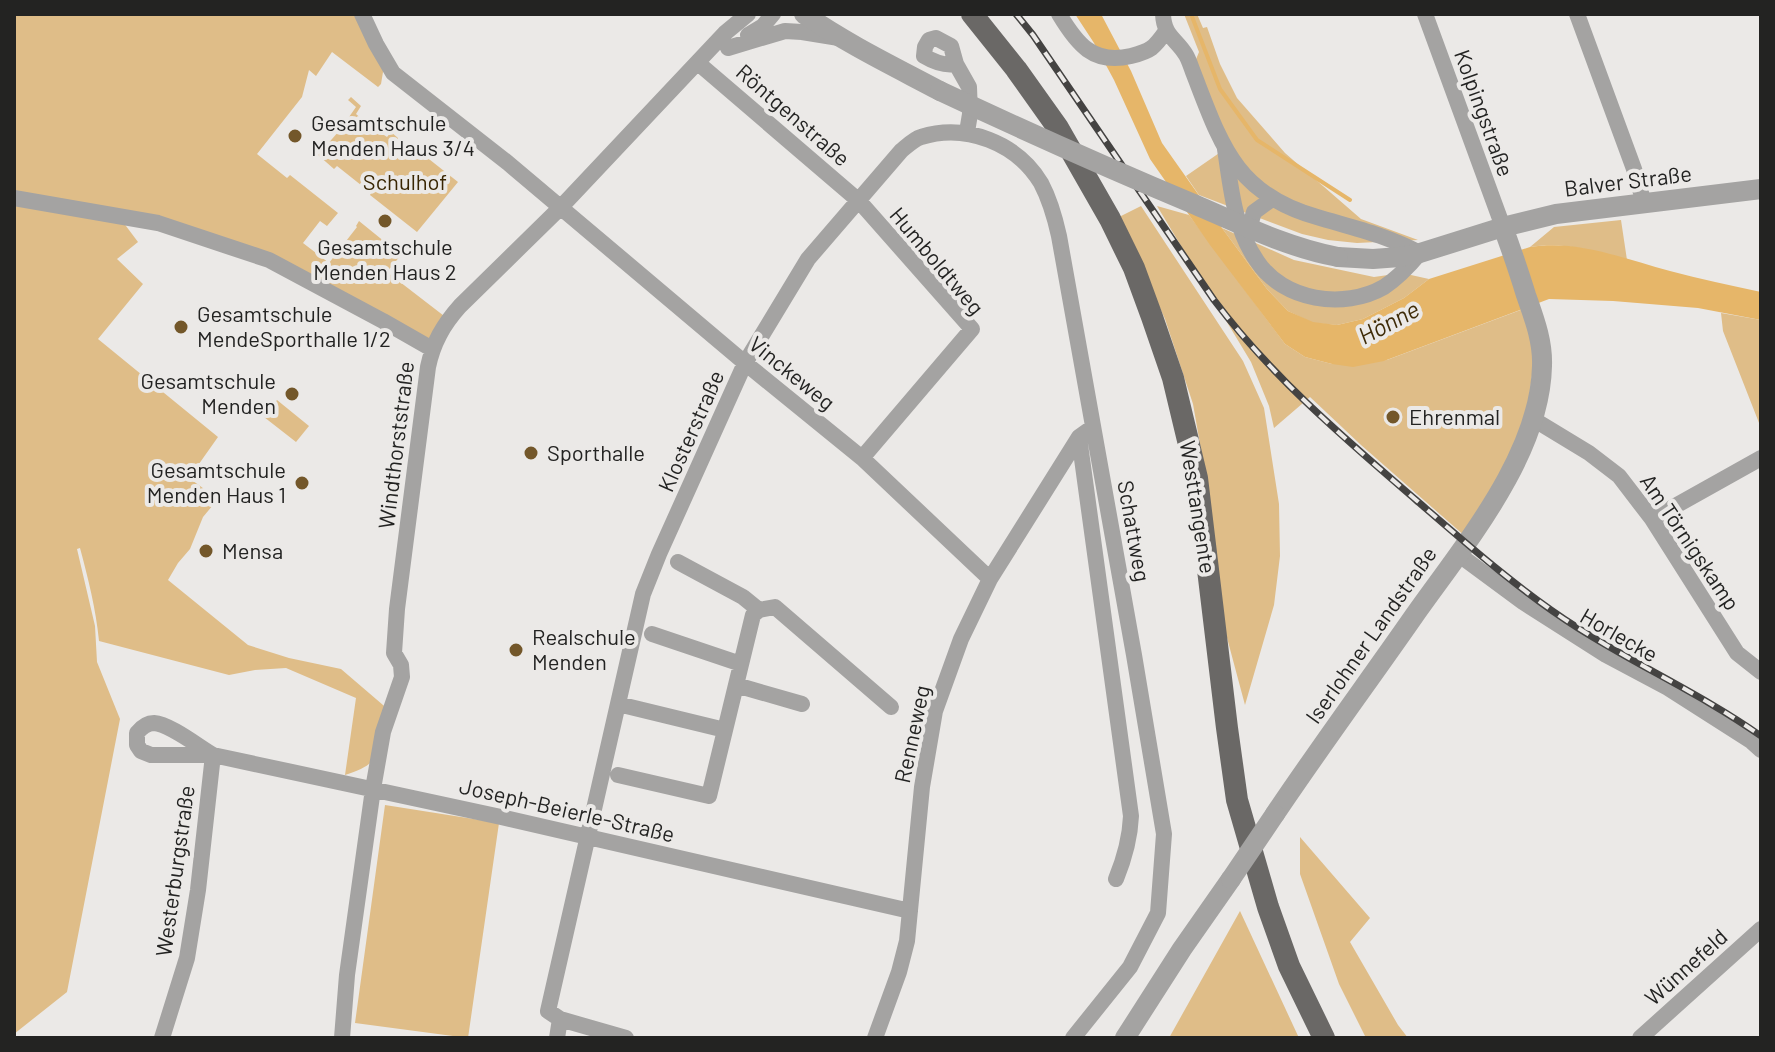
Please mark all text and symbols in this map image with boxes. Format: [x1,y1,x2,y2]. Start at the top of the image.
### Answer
street label: Kolpingstraße [1450,46,1520,180]
street label: Röntgenstraße [732,58,856,171]
place label: Gesamtschule Menden Haus 3/4 [311,109,475,160]
marker: Gesamtschule Menden Haus 3/4 [286,127,304,145]
street label: Balver Straße [1563,159,1693,201]
park label: Schulhof [363,168,447,194]
street label: Humboldtweg [885,201,990,319]
marker: Gesamtschule Menden Haus 2 [376,212,394,230]
place label: Gesamtschule Menden Haus 2 [313,233,457,284]
water label: Hönne [1353,294,1424,350]
place label: Gesamtschule MendeSporthalle 1/2 [197,300,391,351]
marker: Gesamtschule MendeSporthalle 1/2 [172,318,190,336]
street label: Vinckeweg [745,330,841,415]
street label: Windthorststraße [372,360,418,530]
street label: Klosterstraße [652,366,728,495]
place label: Gesamtschule Menden [141,367,276,418]
marker: Gesamtschule Menden [283,385,301,403]
place label: Ehrenmal [1409,403,1500,429]
marker: Ehrenmal [1384,408,1402,426]
place label: Sporthalle [547,439,645,465]
street label: Westtangente [1176,439,1222,575]
marker: Sporthalle [522,444,540,462]
place label: Gesamtschule Menden Haus 1 [147,456,286,507]
street label: Am Törnigskamp [1636,468,1746,615]
marker: Gesamtschule Menden Haus 1 [293,474,311,492]
street label: Schattweg [1113,478,1157,583]
place label: Mensa [222,537,283,563]
street label: Iserlohner Landstraße [1299,541,1441,728]
marker: Mensa [197,542,215,560]
street label: Horlecke [1576,602,1663,667]
place label: Realschule Menden [532,623,636,674]
marker: Realschule Menden [507,641,525,659]
street label: Renneweg [888,683,934,785]
street label: Joseph-Beierle-Straße [457,772,677,846]
street label: Westerburgstraße [149,784,199,958]
street label: Wünnefeld [1639,923,1732,1010]

